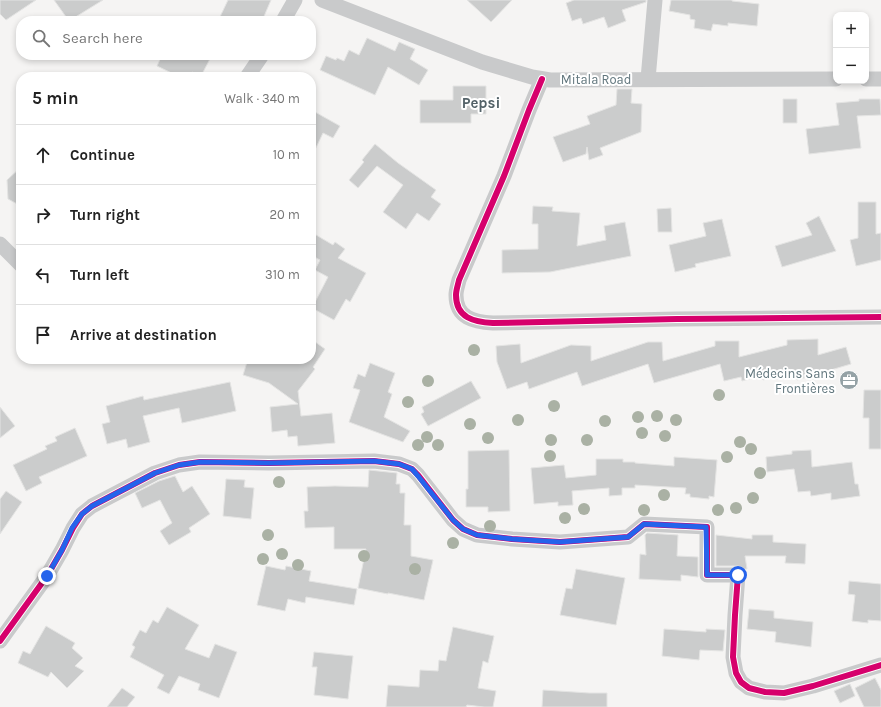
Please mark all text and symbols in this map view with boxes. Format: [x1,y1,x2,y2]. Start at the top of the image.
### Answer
map controls [833,12,869,84]
button: + [833,12,869,48]
search box [16,16,316,60]
icon: search [30,27,52,49]
text: Search here [62,29,143,47]
button: − [833,48,869,84]
street label: Mitala Road [561,72,631,87]
text: 5 min [32,88,79,108]
text: Walk · 340 m [224,91,300,106]
district label: Pepsi [462,94,500,112]
icon: ahead [32,144,54,166]
text: Continue [70,146,135,164]
text: 10 m [273,147,300,162]
icon: right [32,204,54,226]
text: Turn right [70,206,140,224]
text: 20 m [270,207,300,222]
icon: left [32,264,54,286]
text: Turn left [70,266,129,284]
text: 310 m [265,267,300,282]
icon: arrive [32,324,54,346]
text: Arrive at destination [70,326,217,344]
place label: Médecins Sans Frontières [745,366,835,396]
office icon: Médecins Sans Frontières [838,369,860,391]
route start [729,566,747,584]
route end [38,567,56,585]

